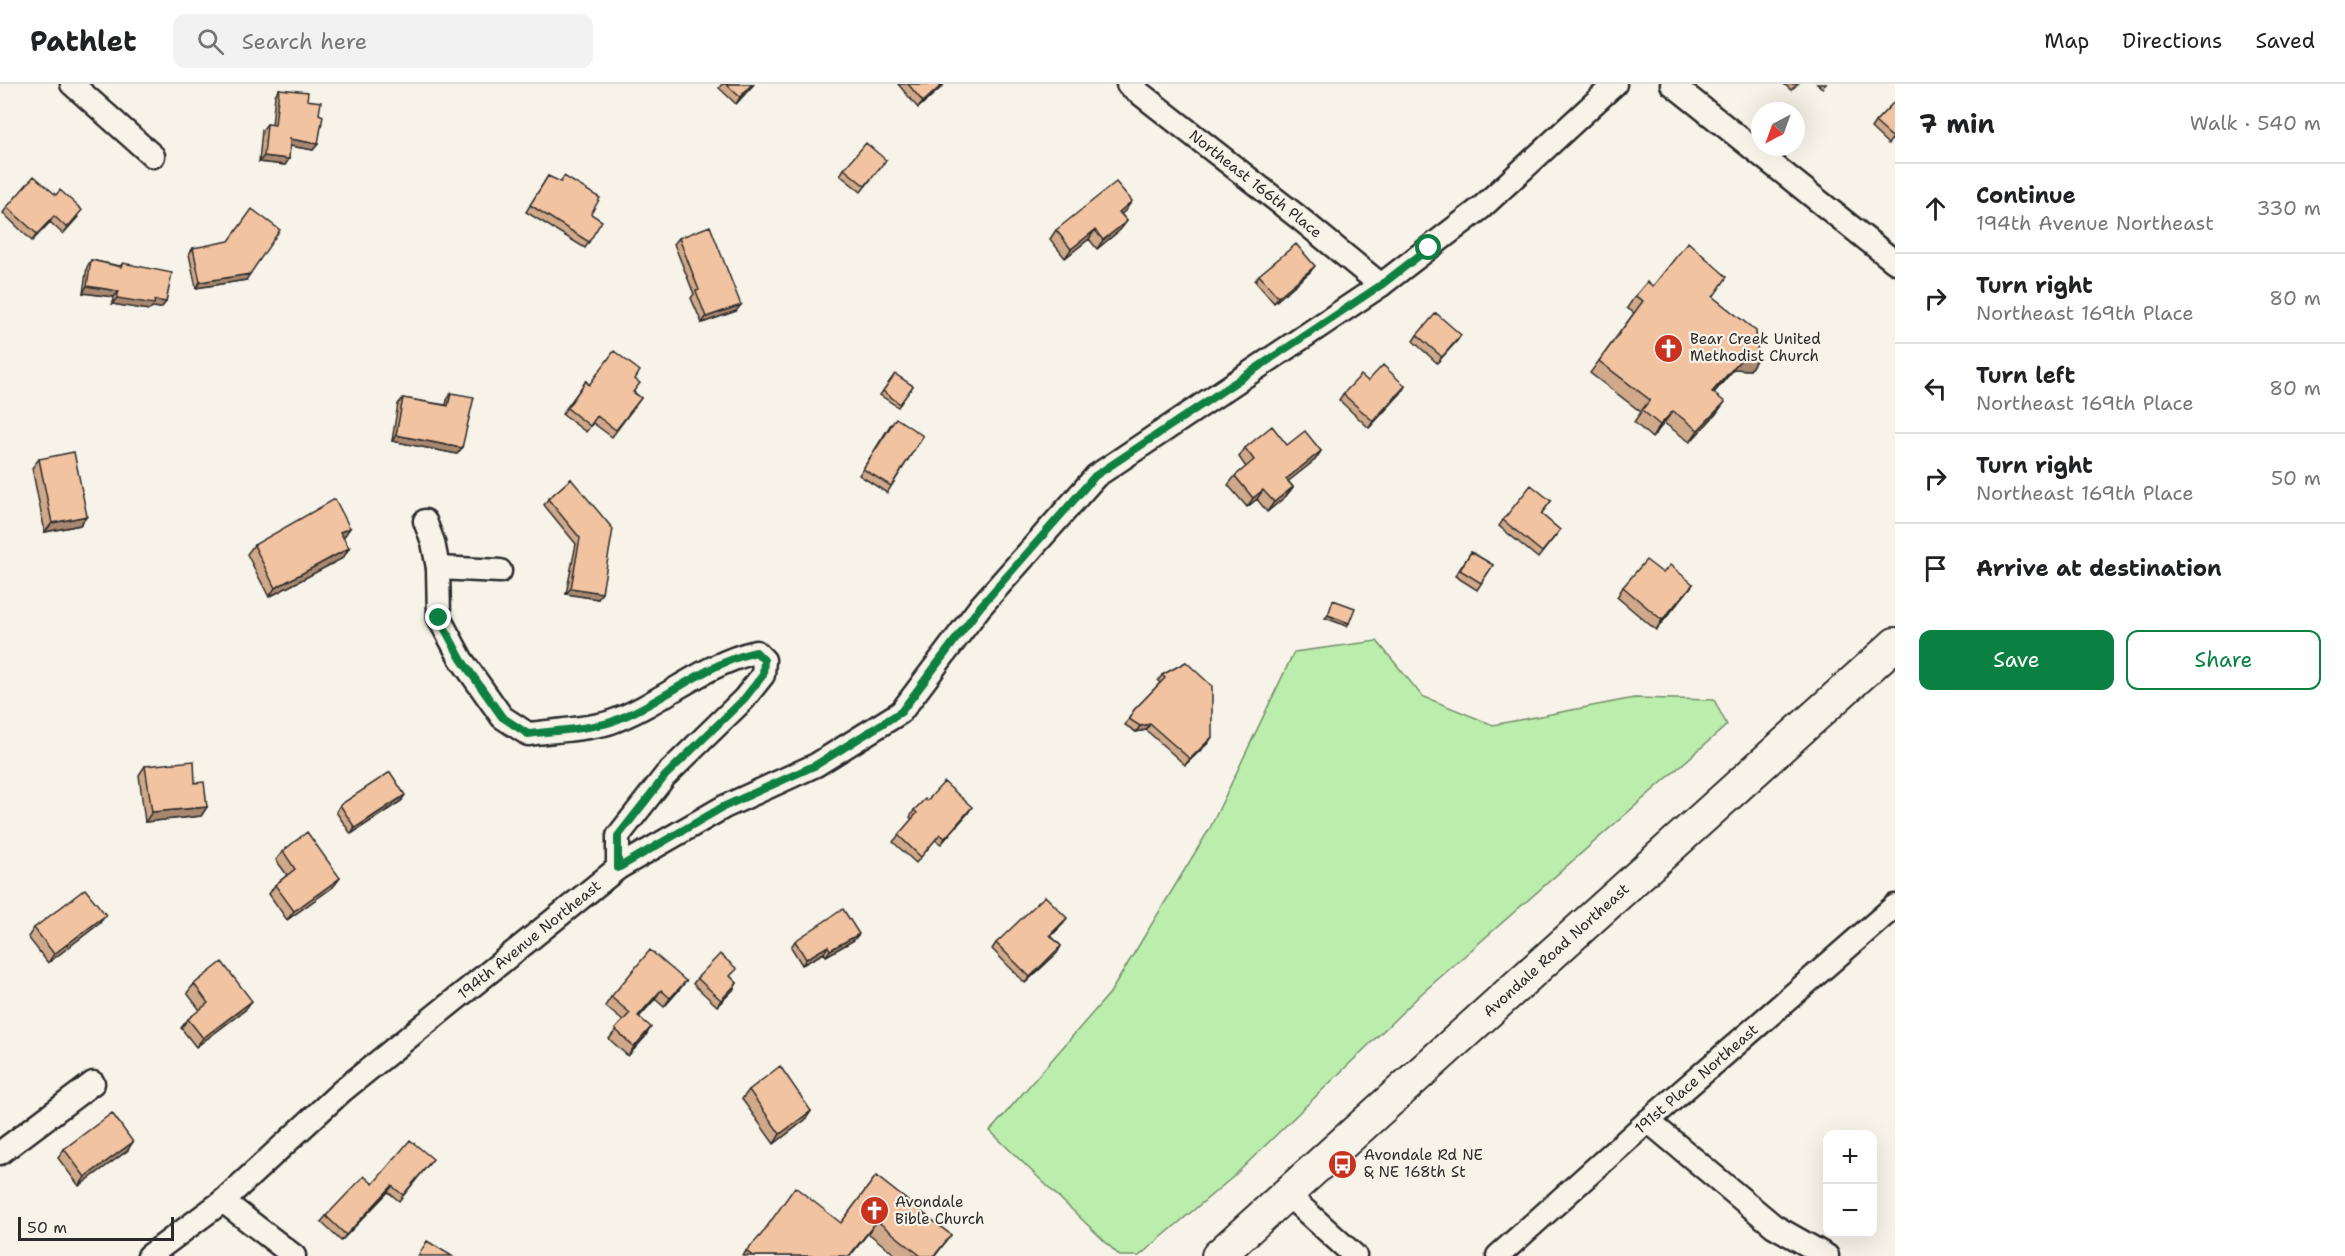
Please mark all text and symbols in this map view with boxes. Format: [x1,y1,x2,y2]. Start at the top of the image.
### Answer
search box [173,14,593,68]
text: Pathlet [30,22,137,60]
icon: search [194,25,227,58]
text: Search here [242,27,367,56]
text: Map [2044,27,2089,55]
text: Directions [2122,27,2222,55]
text: Saved [2255,27,2315,55]
north arrow [1751,102,1805,156]
text: 7 min [1919,106,1995,141]
text: Walk · 540 m [2190,110,2321,136]
street label: Northeast 166th Place [1185,125,1326,243]
text: Continue [1976,181,2076,210]
icon: ahead [1919,192,1952,225]
text: 330 m [2257,195,2321,221]
text: 194th Avenue Northeast [1976,210,2214,236]
route start [1415,234,1441,260]
text: Turn right [1976,271,2093,300]
icon: right [1919,282,1952,315]
text: 80 m [2269,285,2321,311]
text: Northeast 169th Place [1976,300,2194,326]
place label: Bear Creek United Methodist Church [1690,329,1821,366]
church icon: Bear Creek United Methodist Church [1653,332,1685,364]
text: Turn left [1976,361,2075,390]
icon: left [1919,372,1952,405]
text: 80 m [2269,375,2321,401]
text: Northeast 169th Place [1976,390,2194,416]
text: Turn right [1976,451,2093,480]
icon: right [1919,462,1952,495]
text: 50 m [2271,465,2321,491]
text: Northeast 169th Place [1976,480,2194,506]
icon: arrive [1919,552,1952,585]
text: Arrive at destination [1976,554,2222,583]
route end [425,604,451,630]
button: Save [1919,630,2114,690]
button: Share [2126,630,2321,690]
street label: 194th Avenue Northeast [454,876,605,1004]
street label: Avondale Road Northeast [1479,879,1634,1021]
street label: 191st Place Northeast [1631,1020,1762,1138]
map controls [1823,1130,1877,1238]
button: + [1823,1130,1877,1184]
place label: Avondale Rd NE & NE 168th St [1364,1145,1483,1182]
bus stop icon: Avondale Rd NE & NE 168th St [1327,1148,1359,1180]
button: − [1823,1184,1877,1238]
place label: Avondale Bible Church [895,1192,984,1229]
church icon: Avondale Bible Church [858,1195,890,1227]
scale bar [18,1214,174,1242]
text: 50 m [27,1217,67,1238]

